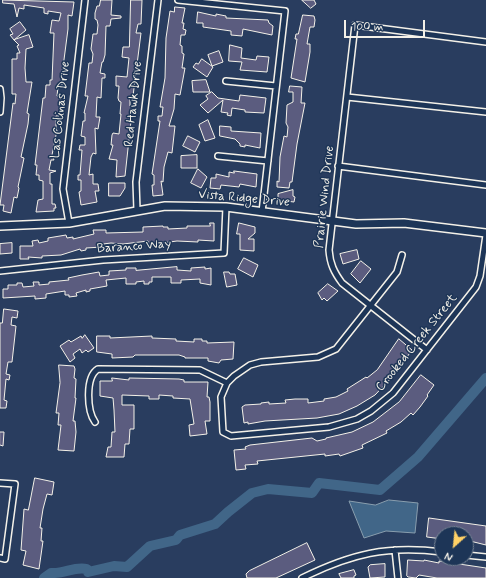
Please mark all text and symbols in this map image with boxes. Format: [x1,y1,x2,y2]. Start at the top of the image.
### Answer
scale bar [346,12,427,38]
text: 100 m [351,19,383,35]
street label: Red Hawk Drive [122,60,146,148]
street label: Las Colinas Drive [48,61,74,159]
street label: Prairie Wind Drive [312,145,338,249]
street label: Vista Ridge Drive [197,187,291,211]
street label: Baranco Way [96,237,172,257]
street label: Crooked Creek Street [373,291,461,395]
north arrow [434,526,474,566]
text: N [443,548,455,564]

